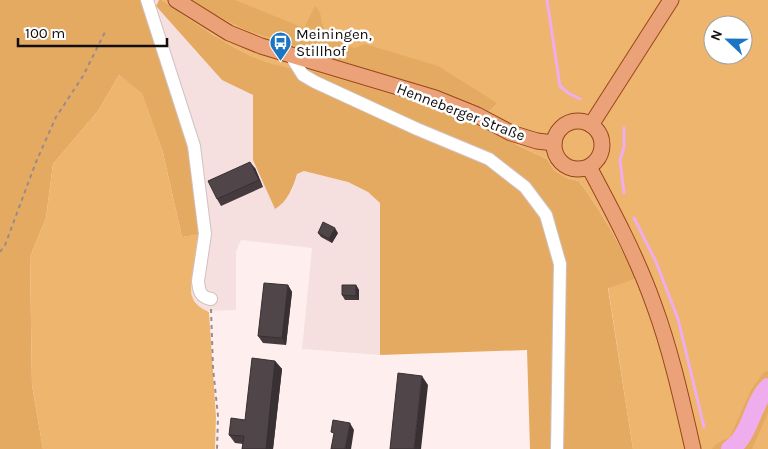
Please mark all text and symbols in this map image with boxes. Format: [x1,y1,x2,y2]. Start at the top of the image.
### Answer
scale bar [18,15,166,47]
north arrow [703,15,753,65]
text: 100 m [25,24,65,42]
place label: Meiningen, Stillhof [296,25,372,60]
text: N [707,27,726,43]
bus stop icon: Meiningen, Stillhof [268,31,292,62]
street label: Henneberger Straße [394,79,528,145]

